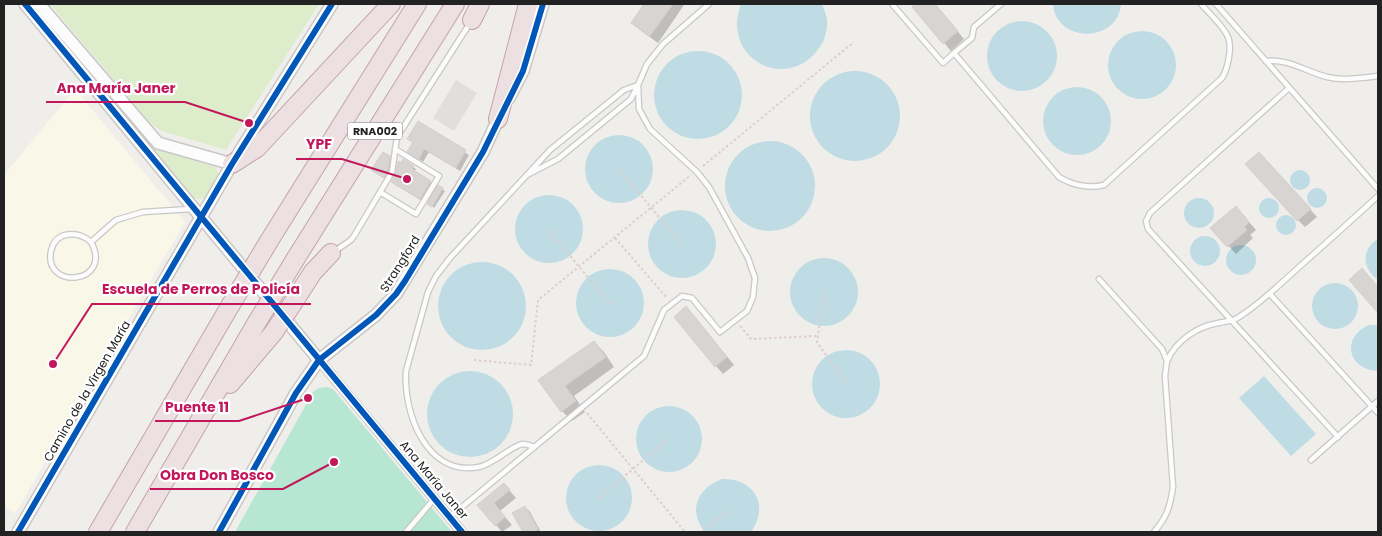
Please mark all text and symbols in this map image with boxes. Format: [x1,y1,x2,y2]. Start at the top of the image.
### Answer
callout: Ana María Janer [46,73,185,102]
text: Ana María Janer [56,78,176,98]
road number: RNA002 [348,122,402,140]
callout: YPF [296,130,342,159]
text: YPF [306,134,332,154]
street label: Strangford [375,232,424,295]
callout: Escuela de Perros de Policía [92,275,311,304]
text: Escuela de Perros de Policía [102,279,300,299]
street label: Camino de la Virgen María [39,317,134,464]
callout: Puente 11 [155,392,239,421]
text: Puente 11 [165,397,229,417]
street label: Ana María Janer [396,437,473,523]
callout: Obra Don Bosco [150,460,283,489]
text: Obra Don Bosco [160,465,274,485]

